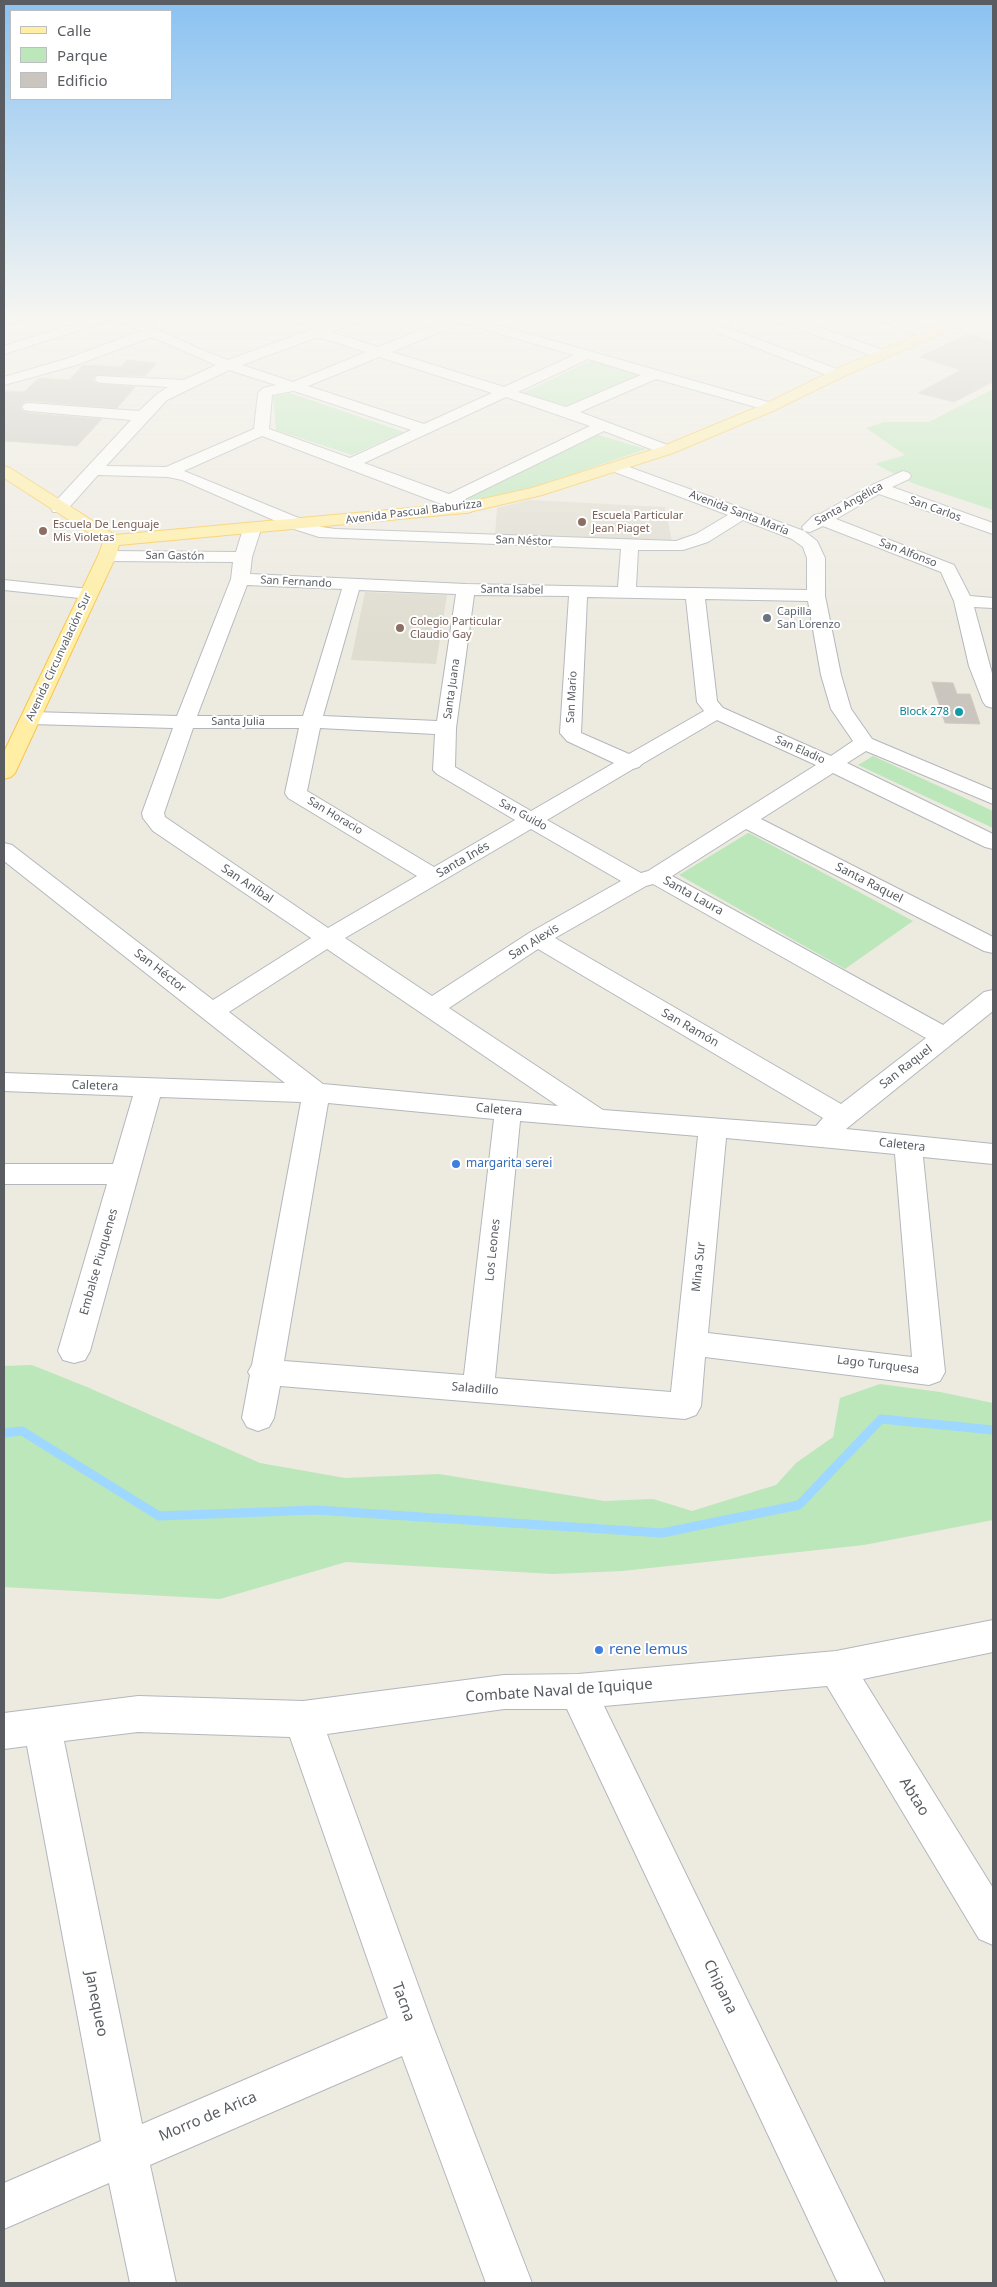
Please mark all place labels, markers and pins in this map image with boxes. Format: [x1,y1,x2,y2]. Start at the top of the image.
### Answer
place label: Escuela Particular Jean Piaget [592,509,683,535]
marker: Escuela Particular Jean Piaget [576,516,588,528]
place label: Escuela De Lenguaje Mis Violetas [53,518,159,544]
marker: Escuela De Lenguaje Mis Violetas [37,525,49,537]
place label: Capilla San Lorenzo [777,605,840,631]
marker: Capilla San Lorenzo [761,612,773,624]
place label: Colegio Particular Claudio Gay [410,615,502,641]
marker: Colegio Particular Claudio Gay [394,622,406,634]
place label: Block 278 [899,705,949,719]
marker: Block 278 [953,706,965,718]
place label: margarita serei [466,1157,552,1171]
marker: margarita serei [450,1158,462,1170]
place label: rene lemus [609,1641,688,1659]
marker: rene lemus [593,1644,605,1656]

